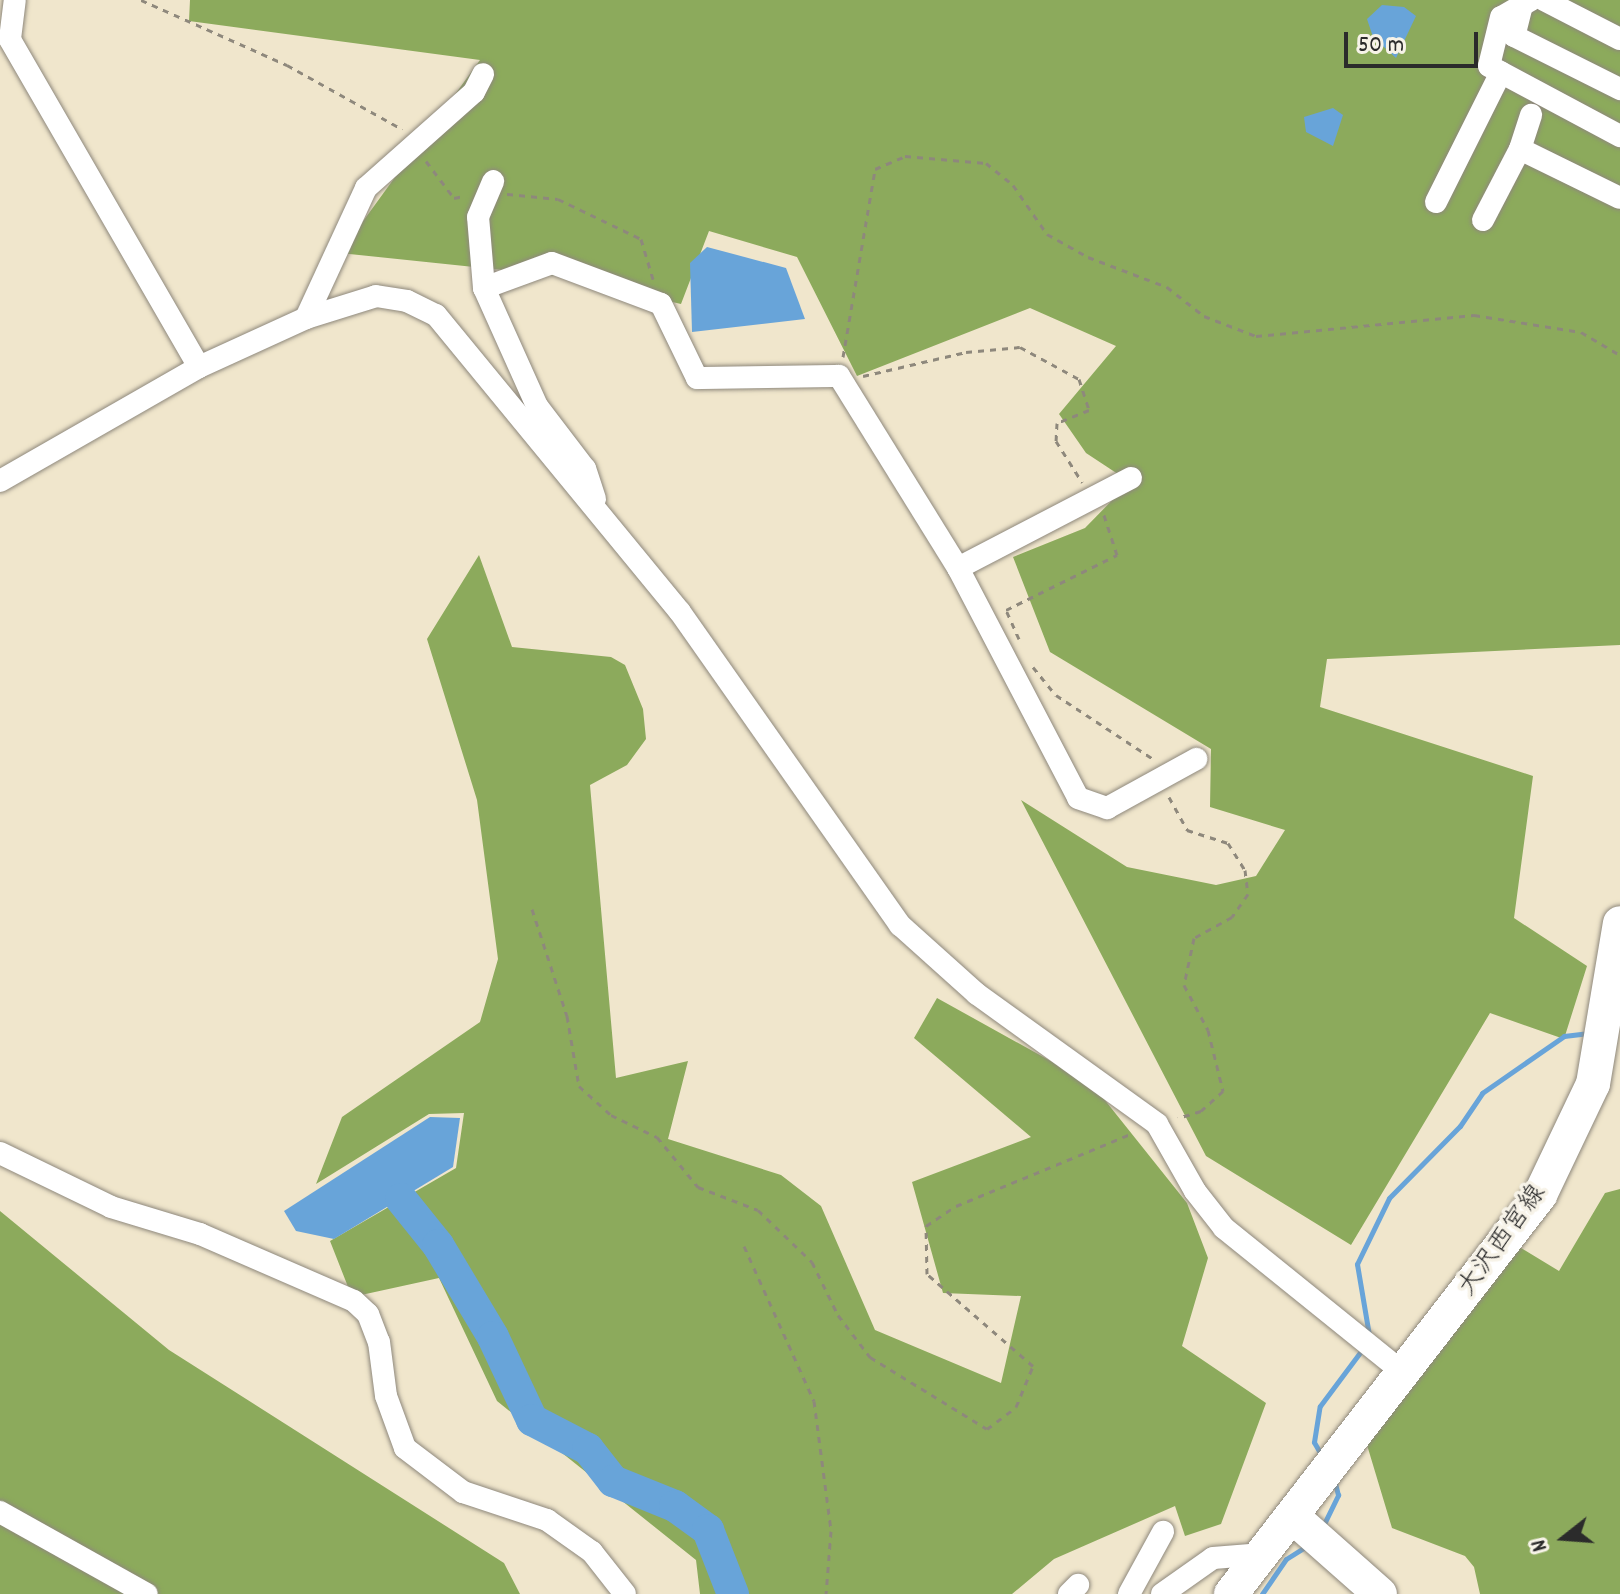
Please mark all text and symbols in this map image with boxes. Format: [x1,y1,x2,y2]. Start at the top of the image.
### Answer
scale bar [1348,16,1482,66]
text: 50 m [1358,29,1404,63]
street label: 大沢西宮線 [1452,1179,1554,1303]
north arrow [1524,1498,1604,1578]
text: N [1524,1535,1557,1555]

